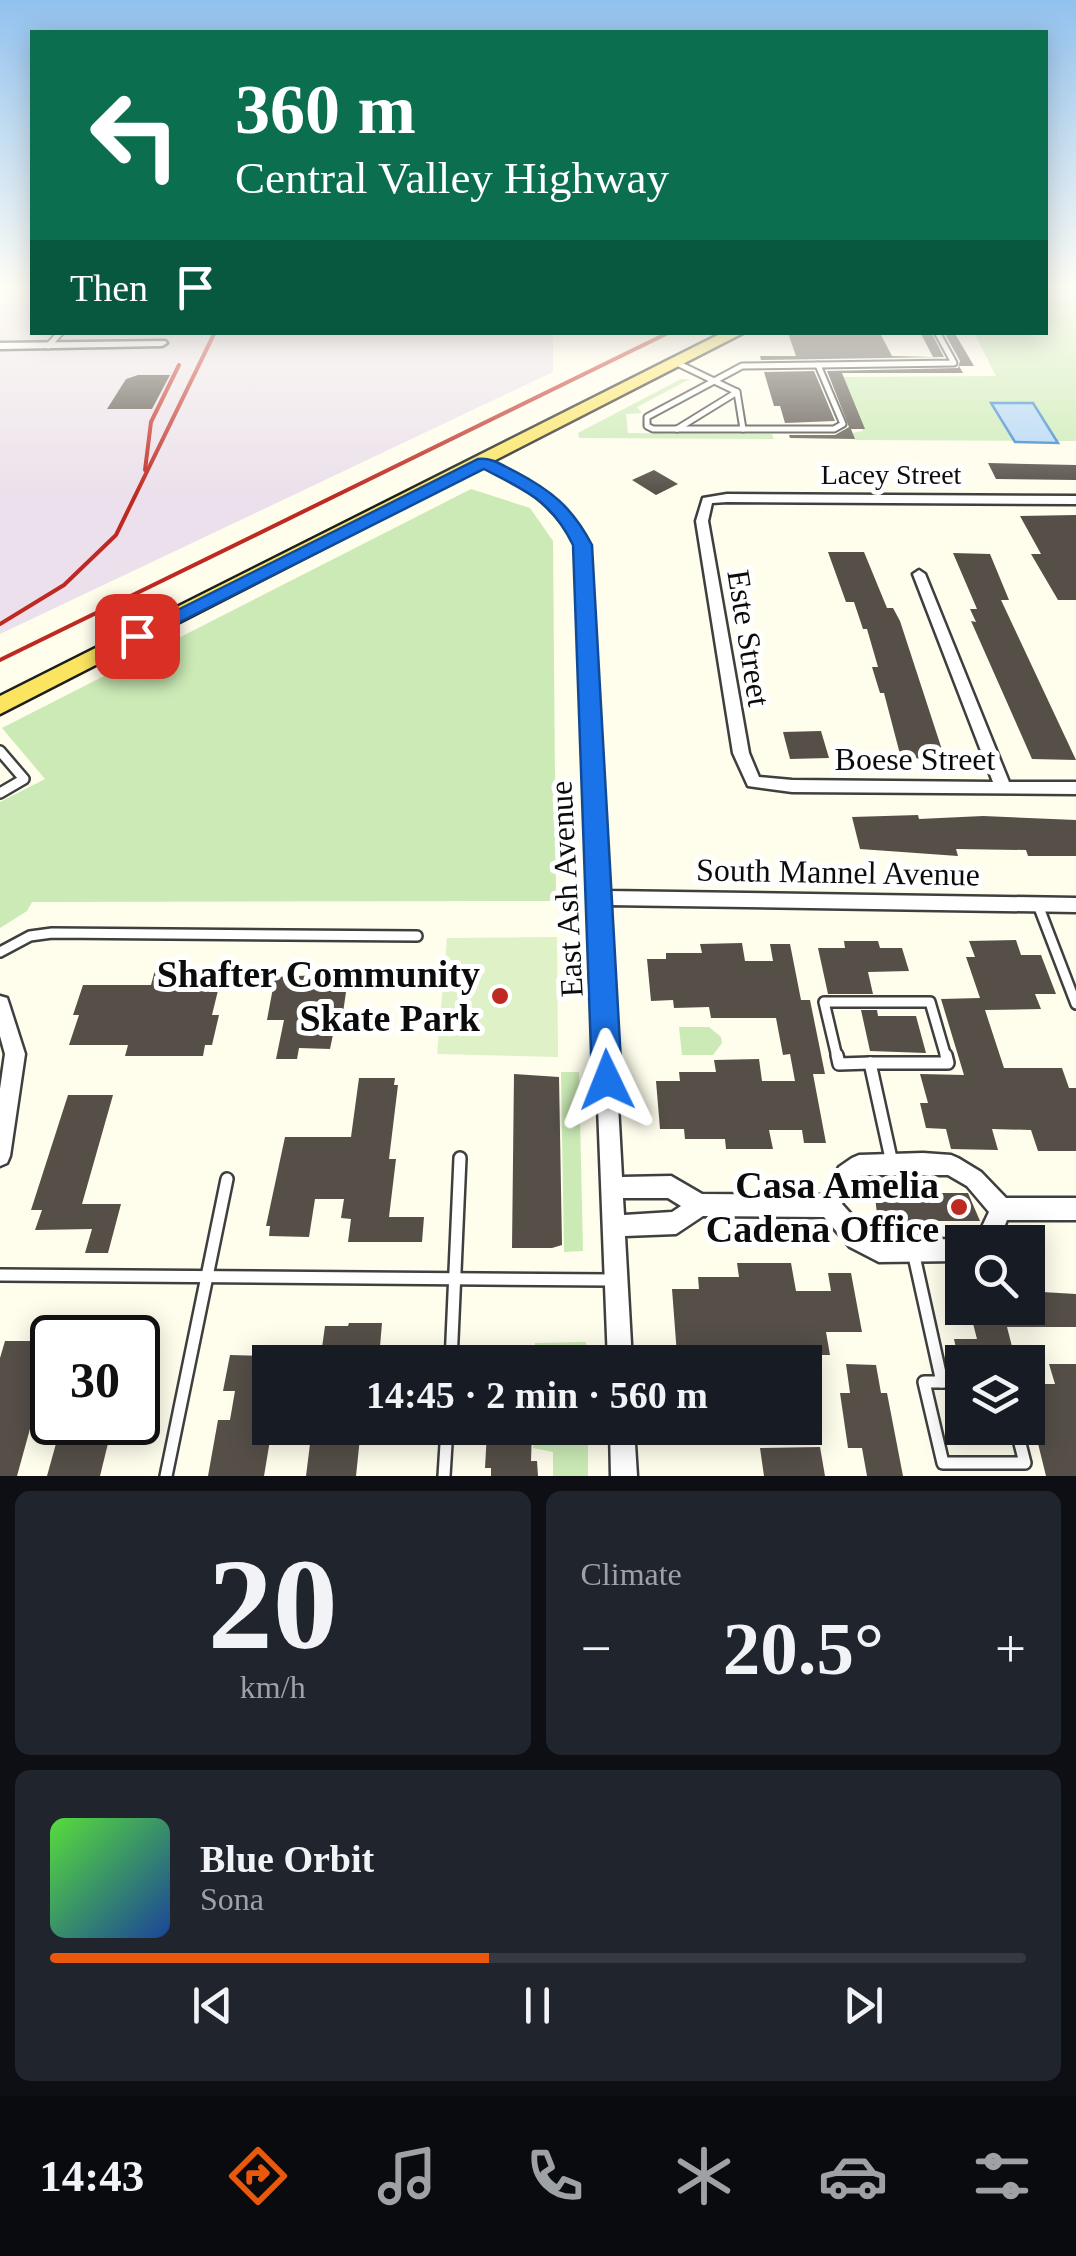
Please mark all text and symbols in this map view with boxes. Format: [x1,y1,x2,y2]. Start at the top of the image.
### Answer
icon: left [70,70,200,200]
text: 360 m [235,71,416,148]
text: Central Valley Highway [235,153,669,203]
icon: arrive [168,260,223,315]
text: Then [70,267,148,309]
street label: Lacey Street [821,459,962,490]
street label: Este Street [720,567,778,709]
pin [95,594,180,679]
icon: arrive [110,609,165,664]
street label: Boese Street [835,741,996,777]
street label: East Ash Avenue [542,780,590,998]
street label: South Mannel Avenue [696,852,980,892]
place label: Shafter Community Skate Park [157,953,481,1039]
marker: Shafter Community Skate Park [489,985,511,1007]
position arrow [555,1028,659,1132]
place label: Casa Amelia Cadena Office [706,1164,939,1250]
marker: Casa Amelia Cadena Office [948,1196,970,1218]
map controls [945,1225,1045,1445]
button: search [945,1225,1045,1325]
speed limit sign: 30 [30,1315,160,1445]
button: layers [945,1345,1045,1445]
text: 14:45 · 2 min · 560 m [366,1374,708,1416]
text: 20 [208,1532,338,1676]
text: Climate [581,1556,682,1592]
text: 20.5° [723,1607,884,1690]
text: − [581,1618,612,1679]
text: + [995,1618,1026,1679]
text: km/h [240,1669,306,1705]
text: Blue Orbit [200,1838,374,1880]
text: Sona [200,1881,264,1917]
icon: previous [185,1978,240,2033]
icon: pause [510,1978,565,2033]
icon: next [836,1978,891,2033]
icon: directions [223,2141,293,2211]
icon: music [372,2141,442,2211]
icon: phone [520,2141,590,2211]
icon: climate [669,2141,739,2211]
icon: car [818,2141,888,2211]
icon: filters [967,2141,1037,2211]
text: 14:43 [39,2151,144,2201]

